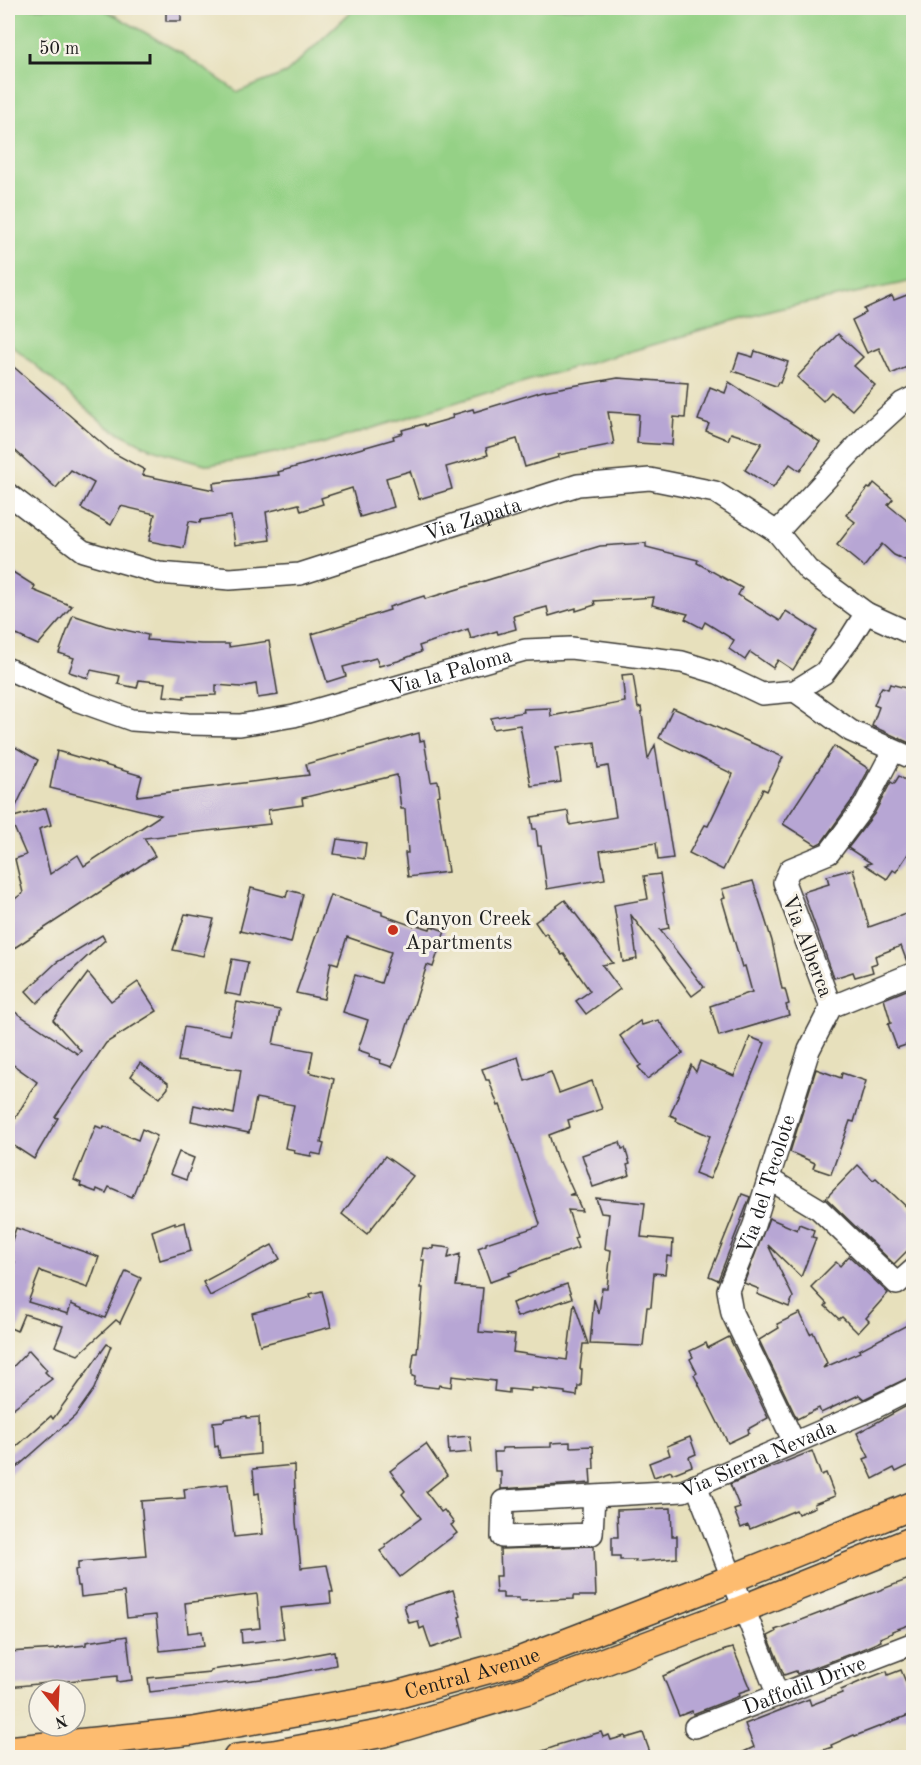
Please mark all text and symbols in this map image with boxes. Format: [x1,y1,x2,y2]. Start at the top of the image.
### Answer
scale bar [30,27,150,65]
text: 50 m [39,40,79,58]
street label: Via Zapata [422,495,524,545]
street label: Via la Paloma [388,645,515,700]
street label: Via Alberca [778,893,836,1000]
place label: Canyon Creek Apartments [405,909,532,954]
marker: Canyon Creek Apartments [386,923,400,937]
street label: Via del Tecolote [734,1112,800,1257]
street label: Via Sierra Nevada [678,1417,839,1503]
street label: Central Avenue [402,1645,543,1704]
street label: Daffodil Drive [740,1653,869,1720]
north arrow [27,1678,87,1738]
text: N [52,1711,69,1730]

